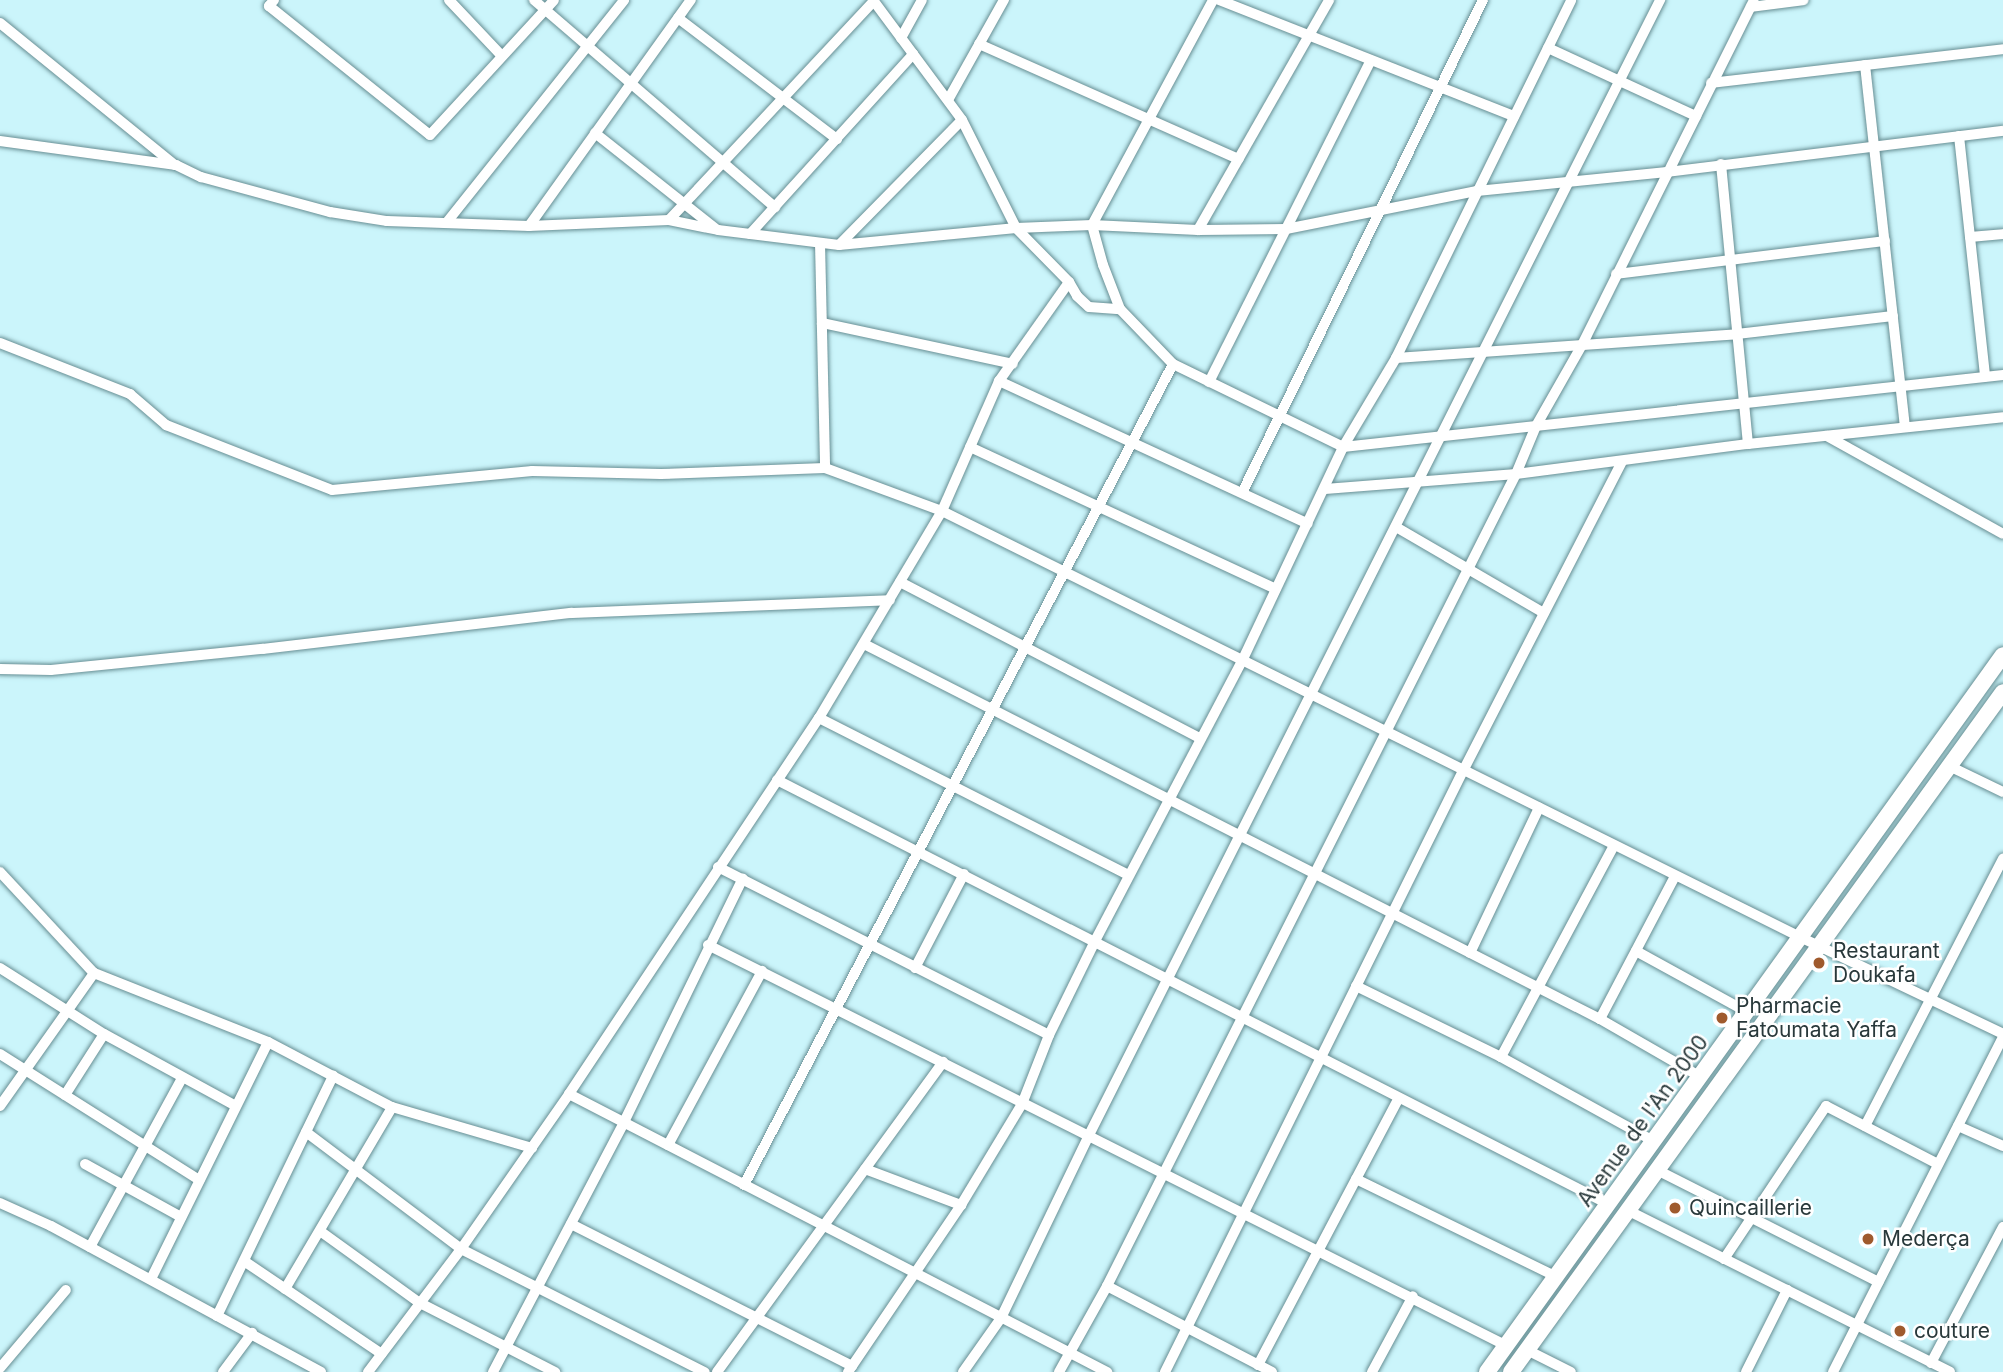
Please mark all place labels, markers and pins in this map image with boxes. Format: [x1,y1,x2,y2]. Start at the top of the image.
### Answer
place label: Restaurant Doukafa [1833,938,1940,988]
marker: Restaurant Doukafa [1811,955,1827,971]
place label: Pharmacie Fatoumata Yaffa [1736,993,1897,1043]
marker: Pharmacie Fatoumata Yaffa [1714,1010,1730,1026]
place label: Quincaillerie [1689,1195,1812,1221]
marker: Quincaillerie [1667,1200,1683,1216]
place label: Mederça [1882,1226,1970,1252]
marker: Mederça [1860,1231,1876,1247]
place label: couture [1914,1318,1990,1344]
marker: couture [1892,1323,1908,1339]

